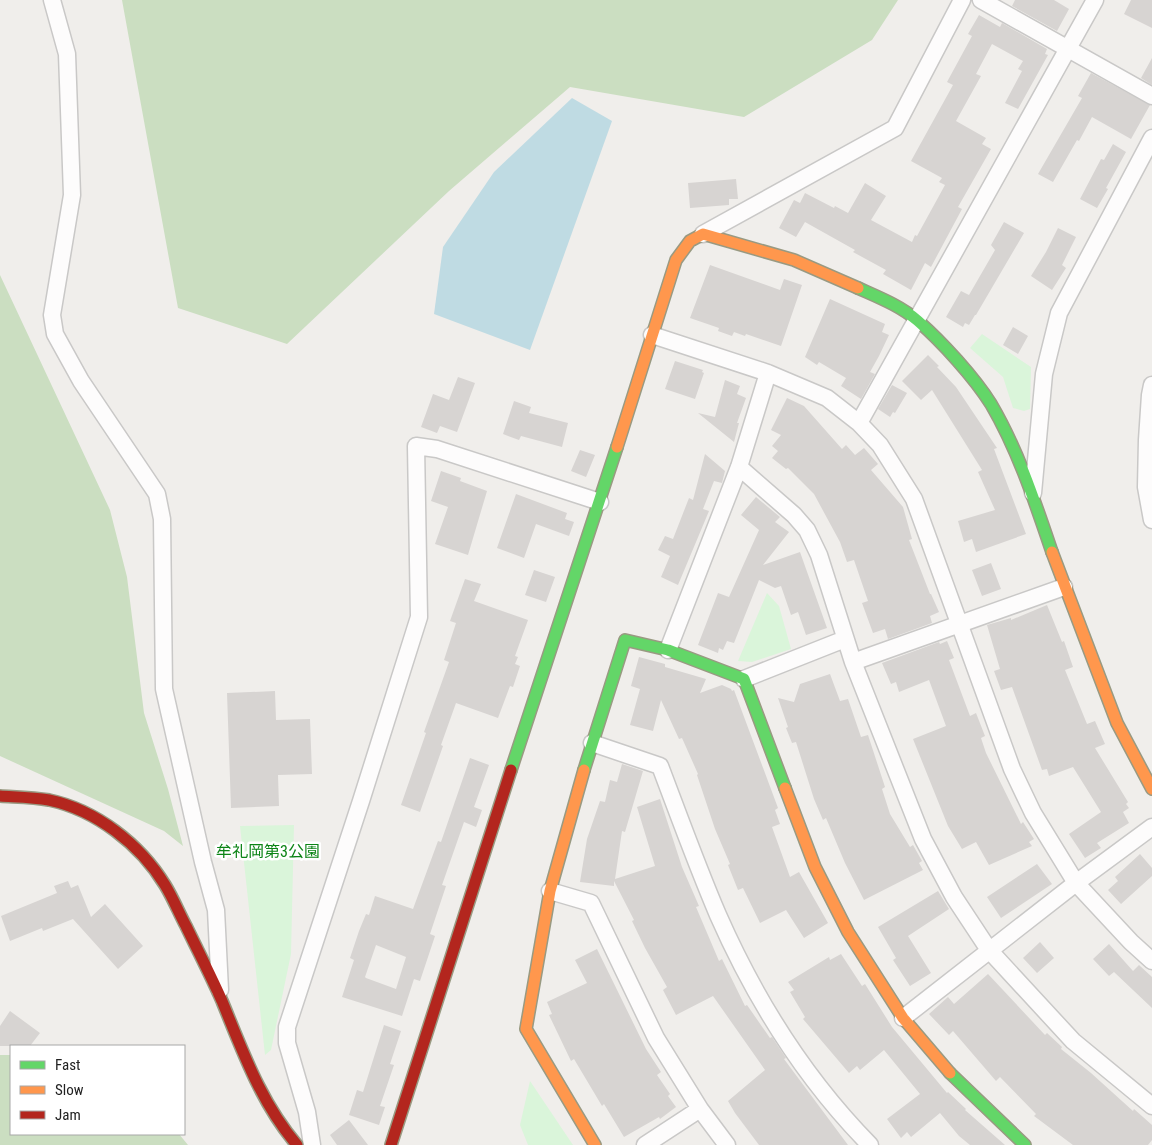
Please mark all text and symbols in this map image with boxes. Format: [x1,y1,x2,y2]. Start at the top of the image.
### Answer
park label: 牟礼岡第3公園 [216,842,320,861]
legend [10,1045,185,1135]
text: Fast [55,1056,80,1074]
text: Slow [55,1081,84,1099]
text: Jam [55,1106,81,1124]

